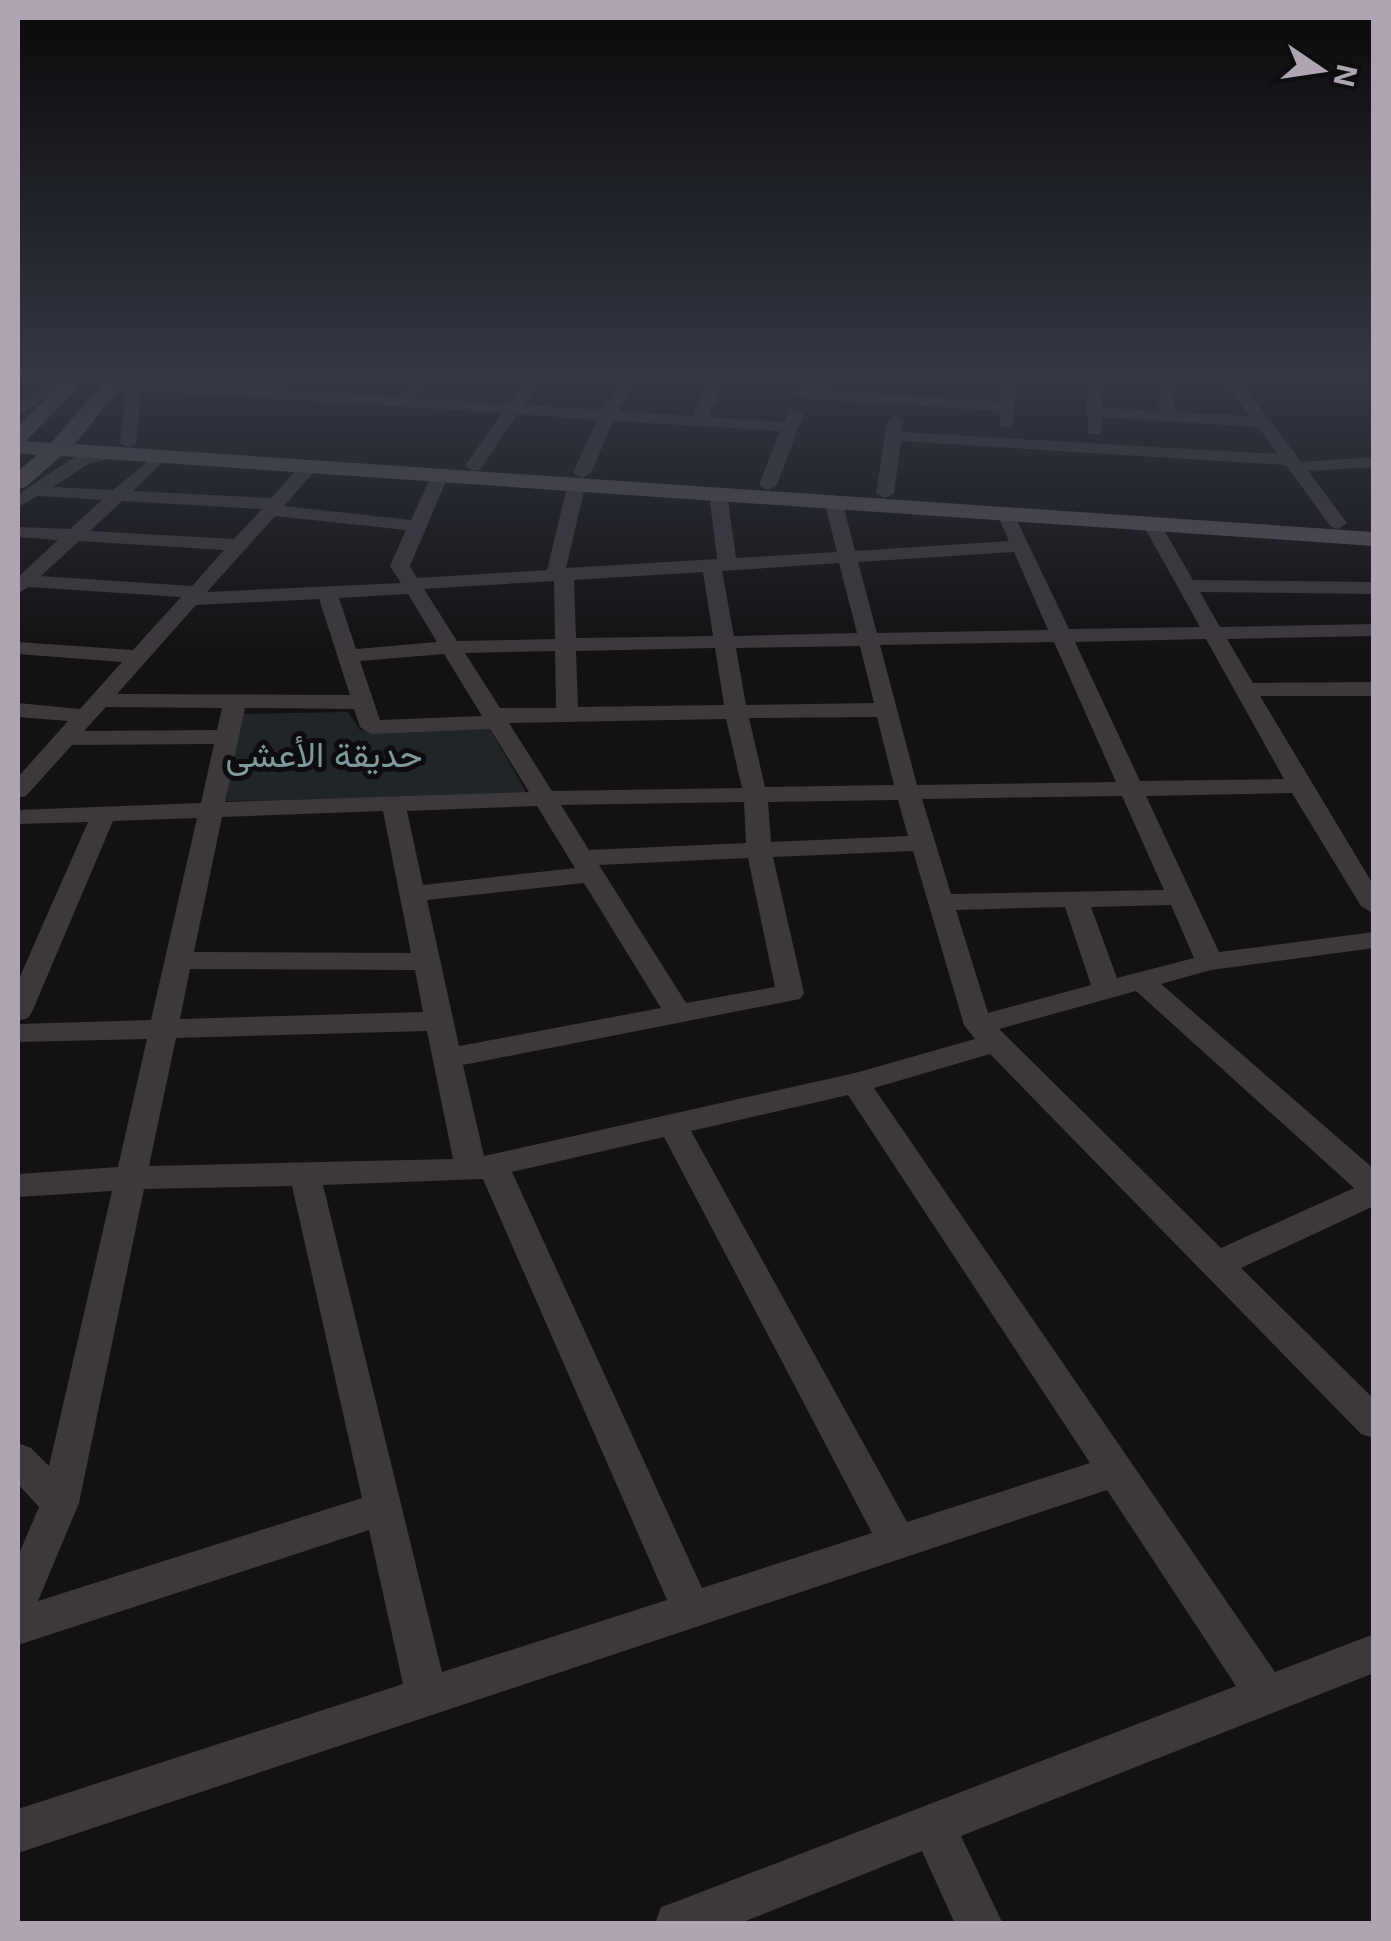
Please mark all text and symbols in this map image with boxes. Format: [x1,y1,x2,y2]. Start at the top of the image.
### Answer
north arrow [1271,20,1371,120]
text: N [1326,61,1364,90]
park label: حديقة الأعشى [226,733,422,776]

